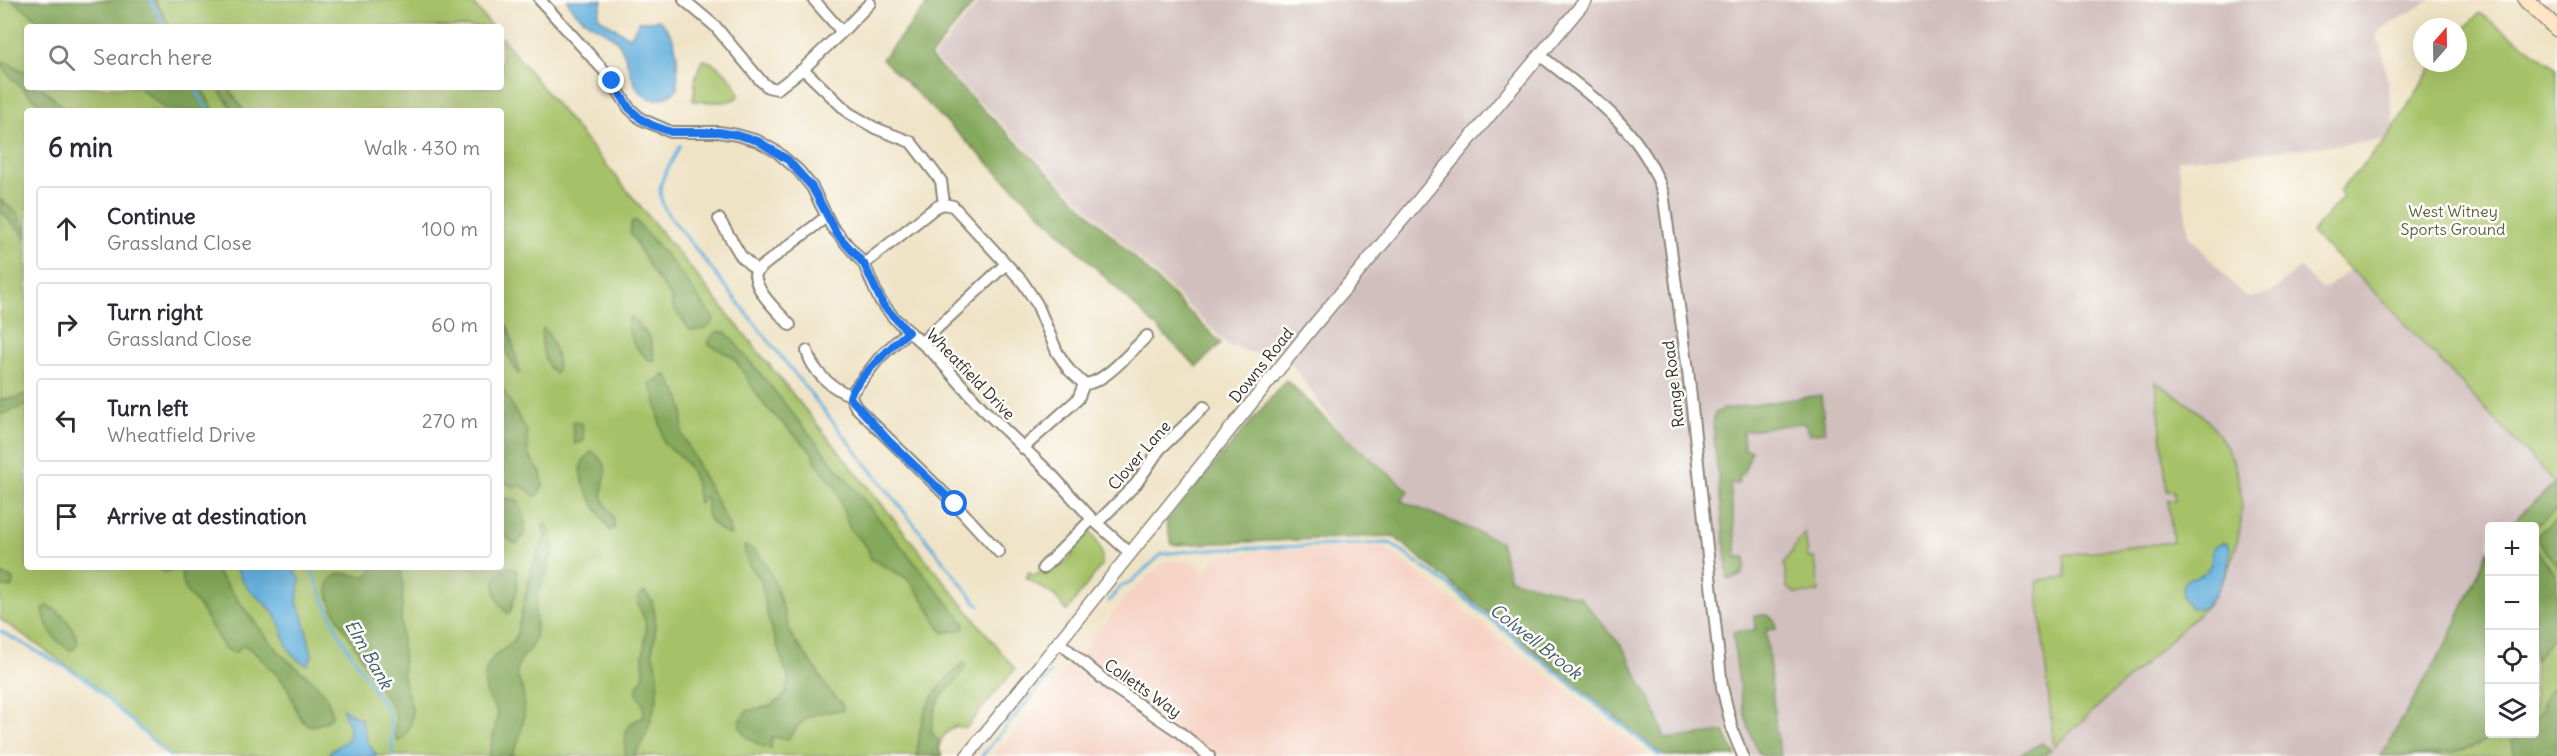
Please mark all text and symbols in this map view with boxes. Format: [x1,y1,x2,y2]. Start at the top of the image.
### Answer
north arrow [2413,18,2467,72]
search box [24,24,504,90]
icon: search [45,41,78,74]
text: Search here [93,43,212,71]
route end [598,67,624,93]
text: 6 min [48,131,113,164]
text: Walk · 430 m [364,135,480,160]
park label: West Witney Sports Ground [2401,201,2505,239]
text: Continue [107,202,196,230]
icon: ahead [50,212,83,245]
text: 100 m [421,216,478,241]
text: Grassland Close [107,230,252,255]
text: Turn right [107,298,203,326]
icon: right [50,308,83,341]
text: 60 m [431,312,478,337]
street label: Downs Road [1225,323,1297,407]
street label: Wheatfield Drive [922,324,1020,424]
text: Grassland Close [107,326,252,351]
street label: Range Road [1658,339,1688,429]
text: Turn left [107,394,188,422]
icon: left [50,404,83,437]
text: 270 m [422,408,478,433]
street label: Clover Lane [1103,416,1175,494]
text: Wheatfield Drive [107,422,256,447]
route start [941,490,967,516]
icon: arrive [50,500,83,533]
text: Arrive at destination [107,502,307,530]
map controls [2485,522,2539,738]
button: + [2485,522,2539,576]
button: − [2485,576,2539,630]
water label: Colwell Brook [1485,598,1588,685]
water label: Elm Bank [340,615,399,694]
button: locate [2485,630,2539,684]
street label: Colletts Way [1101,654,1185,722]
button: layers [2485,684,2539,738]

